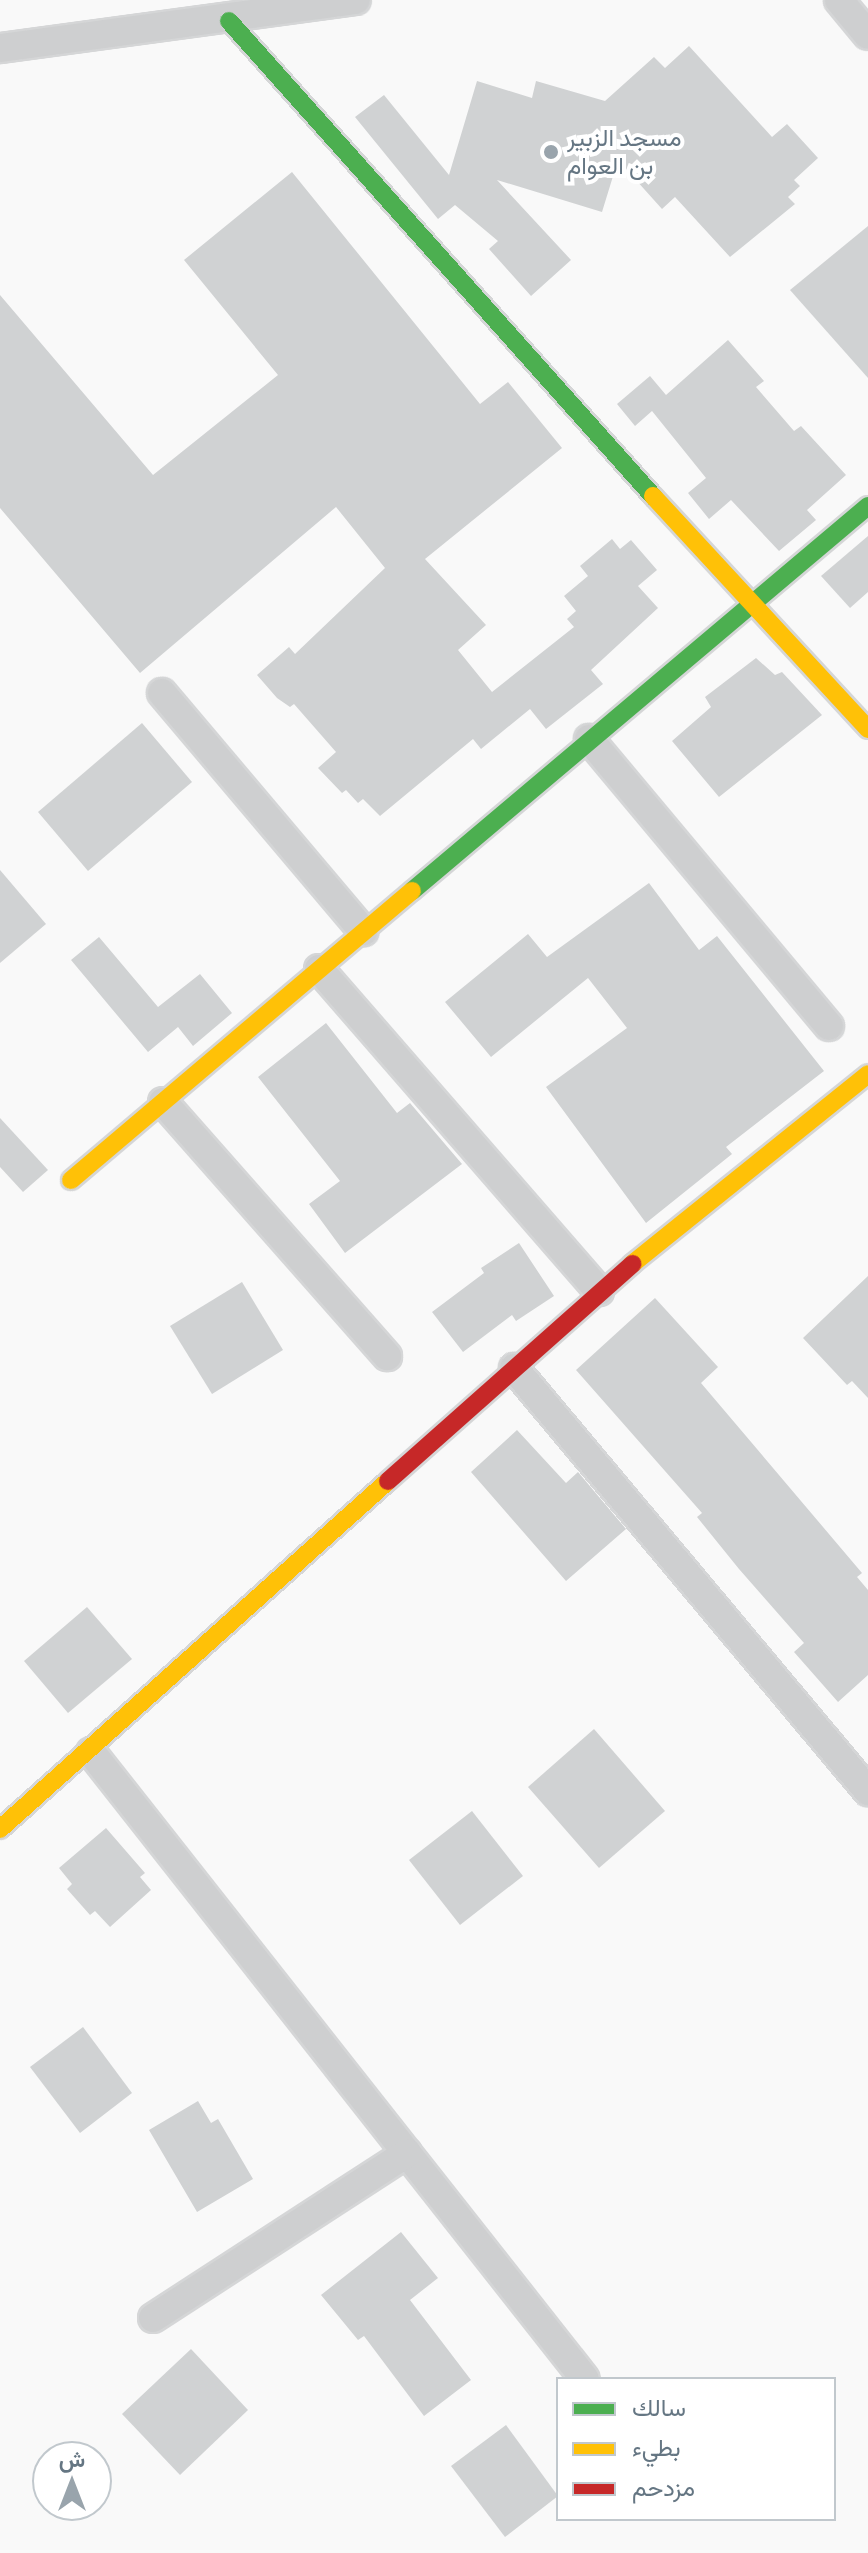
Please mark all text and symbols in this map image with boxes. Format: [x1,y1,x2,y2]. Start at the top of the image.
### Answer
place label: مسجد الزبير بن العوام [567,124,681,180]
marker: مسجد الزبير بن العوام [542,143,560,161]
legend [556,2377,836,2521]
text: سالك [632,2389,686,2425]
text: بطيء [632,2429,681,2465]
north arrow [32,2441,112,2521]
text: ش [59,2442,85,2476]
text: مزدحم [632,2469,695,2505]

